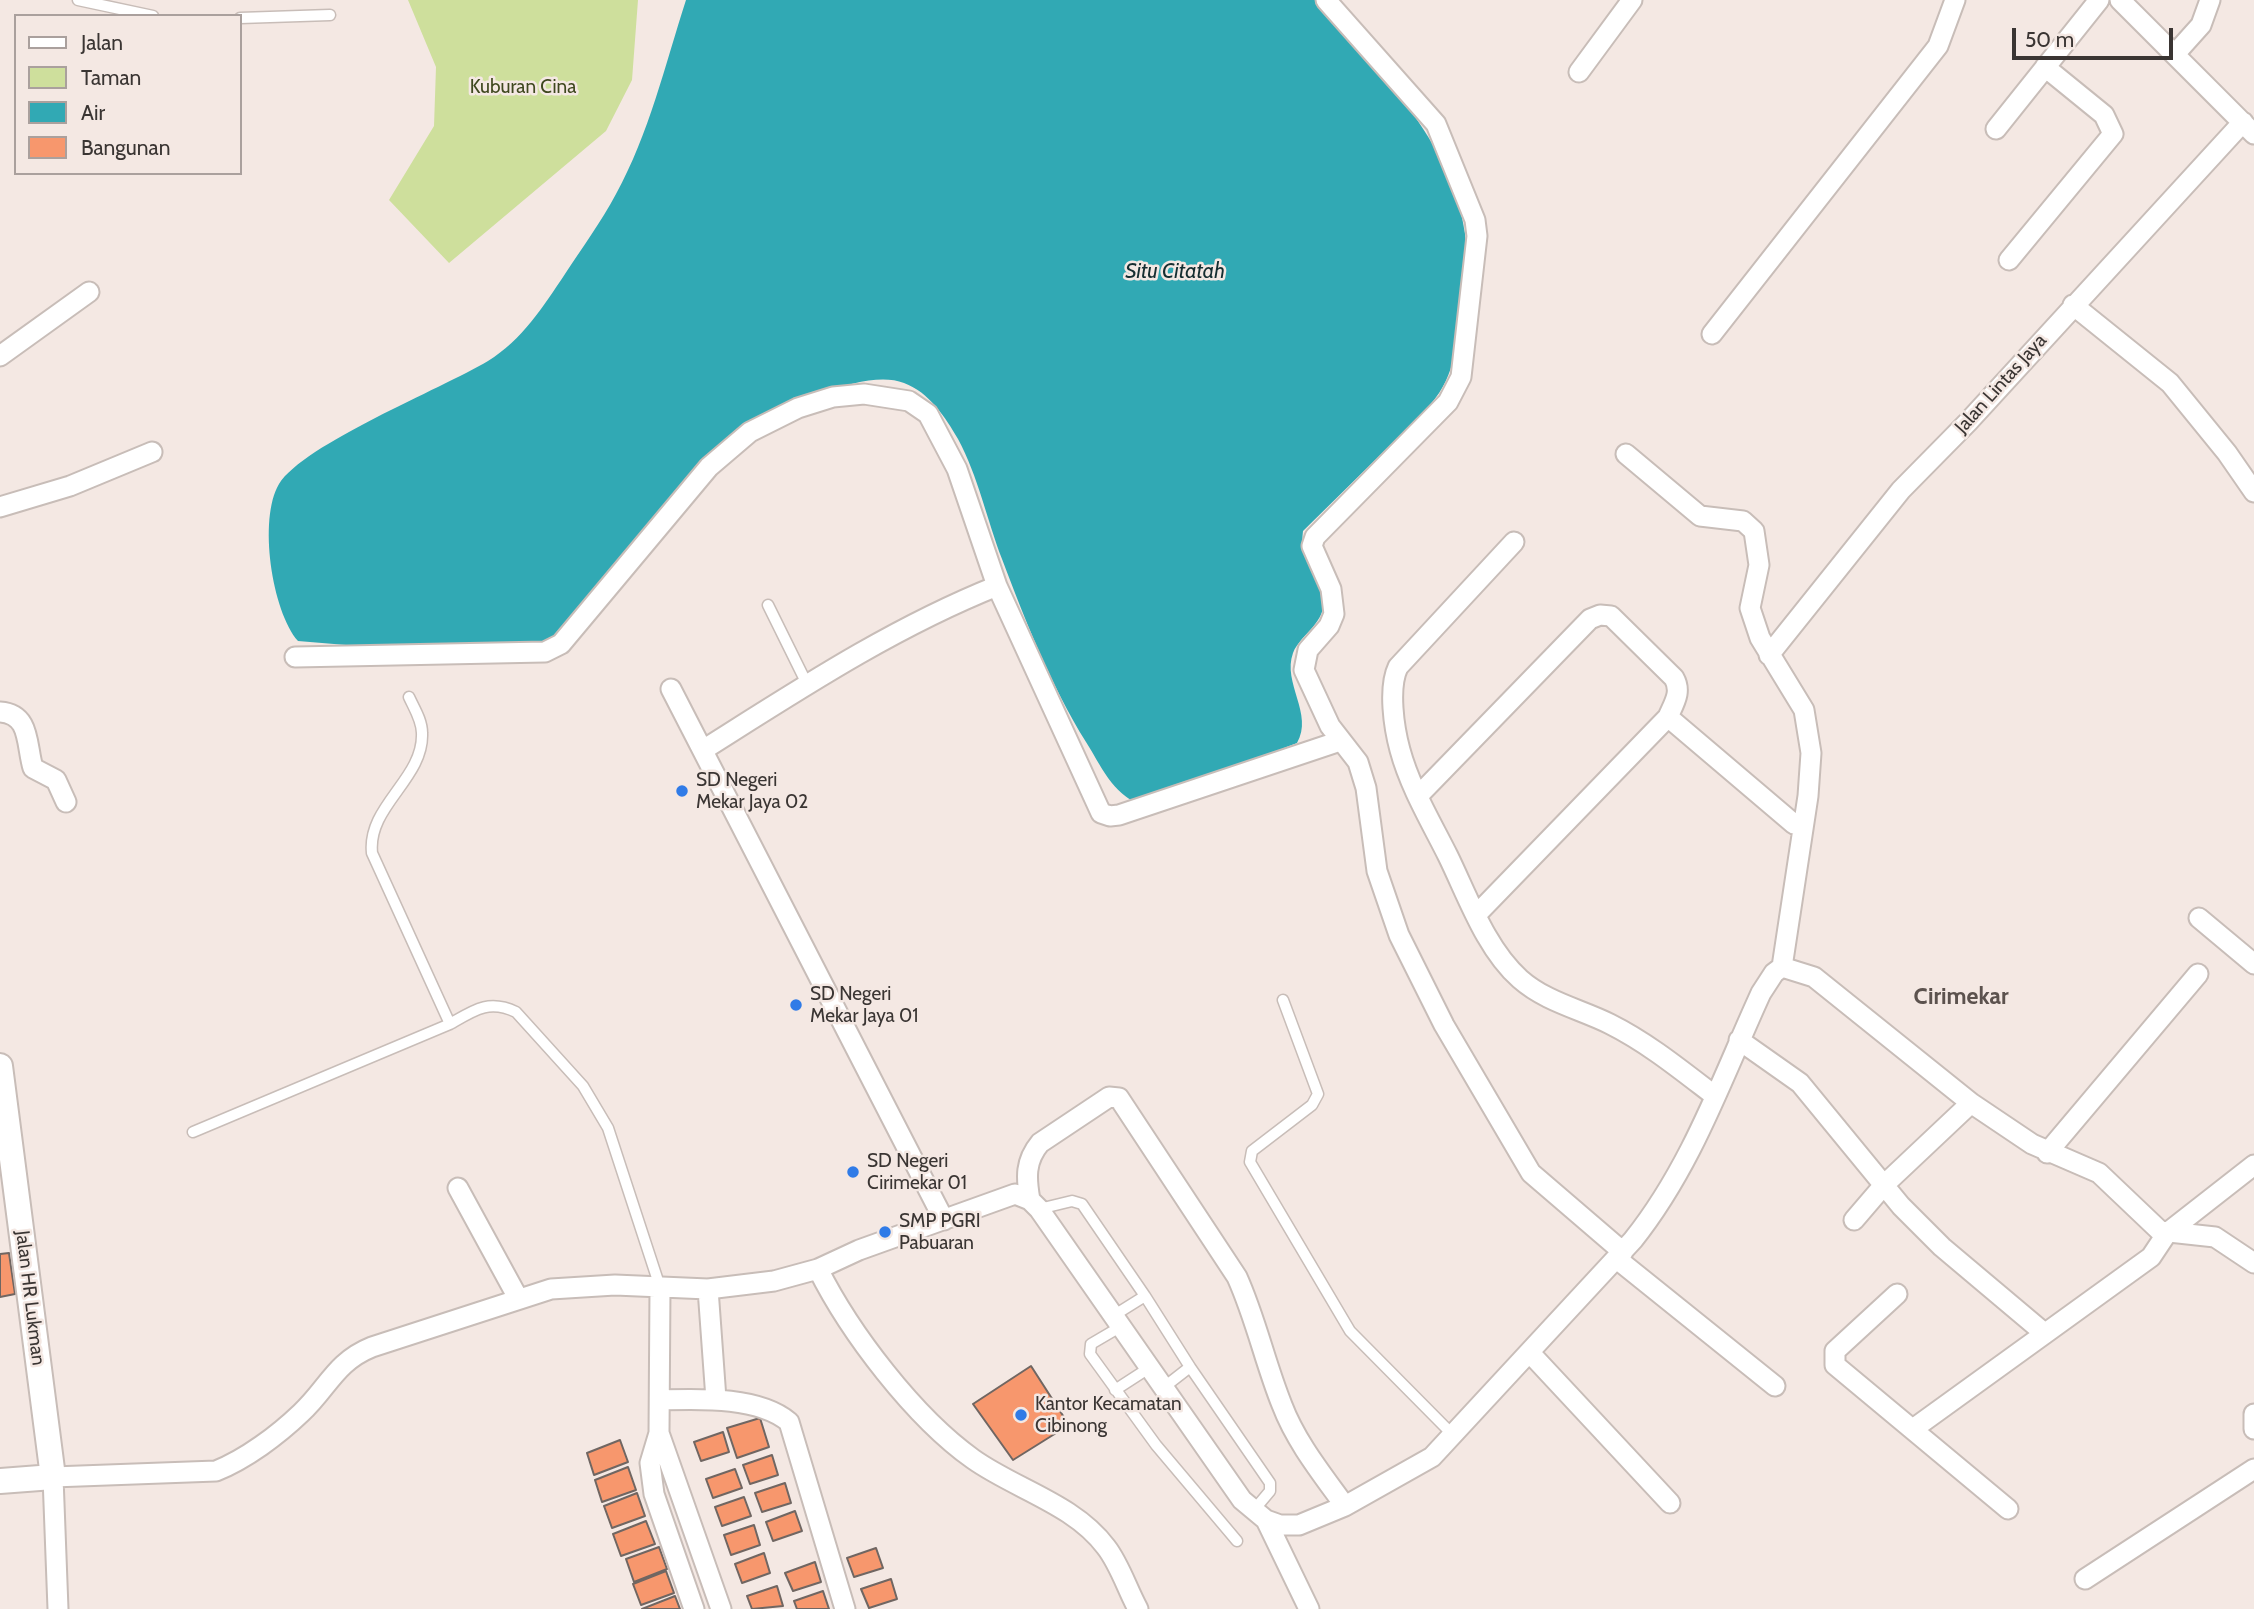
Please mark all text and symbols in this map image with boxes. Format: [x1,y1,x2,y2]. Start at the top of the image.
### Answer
legend [14,14,242,175]
scale bar [2016,14,2177,58]
text: 50 m [2025,27,2074,52]
text: Jalan [81,30,123,55]
text: Taman [81,65,141,90]
park label: Kuburan Cina [470,76,576,98]
text: Air [81,100,105,125]
text: Bangunan [81,135,170,160]
water label: Situ Citatah [1125,259,1225,285]
street label: Jalan Lintas Jaya [1950,330,2052,438]
place label: SD Negeri Mekar Jaya 02 [696,769,808,813]
marker: SD Negeri Mekar Jaya 02 [674,783,690,799]
place label: SD Negeri Mekar Jaya 01 [810,983,918,1027]
district label: Cirimekar [1913,983,2009,1011]
marker: SD Negeri Mekar Jaya 01 [788,997,804,1013]
place label: SD Negeri Cirimekar 01 [867,1150,967,1194]
marker: SD Negeri Cirimekar 01 [845,1164,861,1180]
place label: SMP PGRI Pabuaran [899,1210,981,1254]
marker: SMP PGRI Pabuaran [877,1224,893,1240]
street label: Jalan HR Lukman [10,1229,50,1367]
place label: Kantor Kecamatan Cibinong [1035,1393,1182,1437]
marker: Kantor Kecamatan Cibinong [1013,1407,1029,1423]

